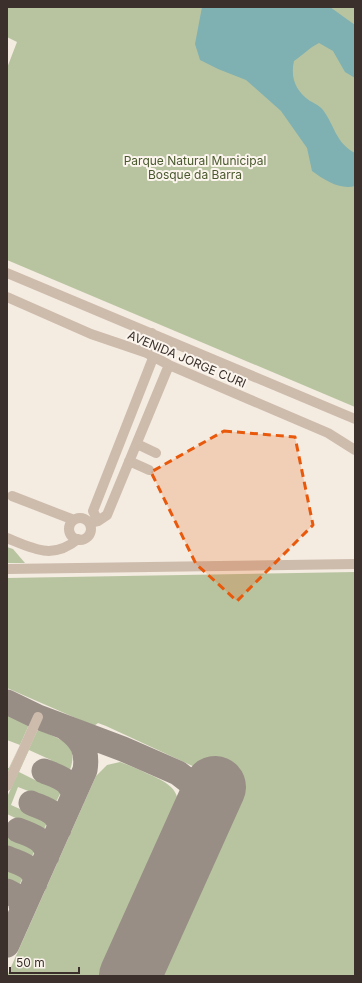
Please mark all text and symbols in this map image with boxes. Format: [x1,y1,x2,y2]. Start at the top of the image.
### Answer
park label: Parque Natural Municipal Bosque da Barra [124,153,266,182]
street label: AVENIDA JORGE CURI [126,327,248,391]
scale bar [10,949,79,975]
text: 50 m [16,955,45,970]

